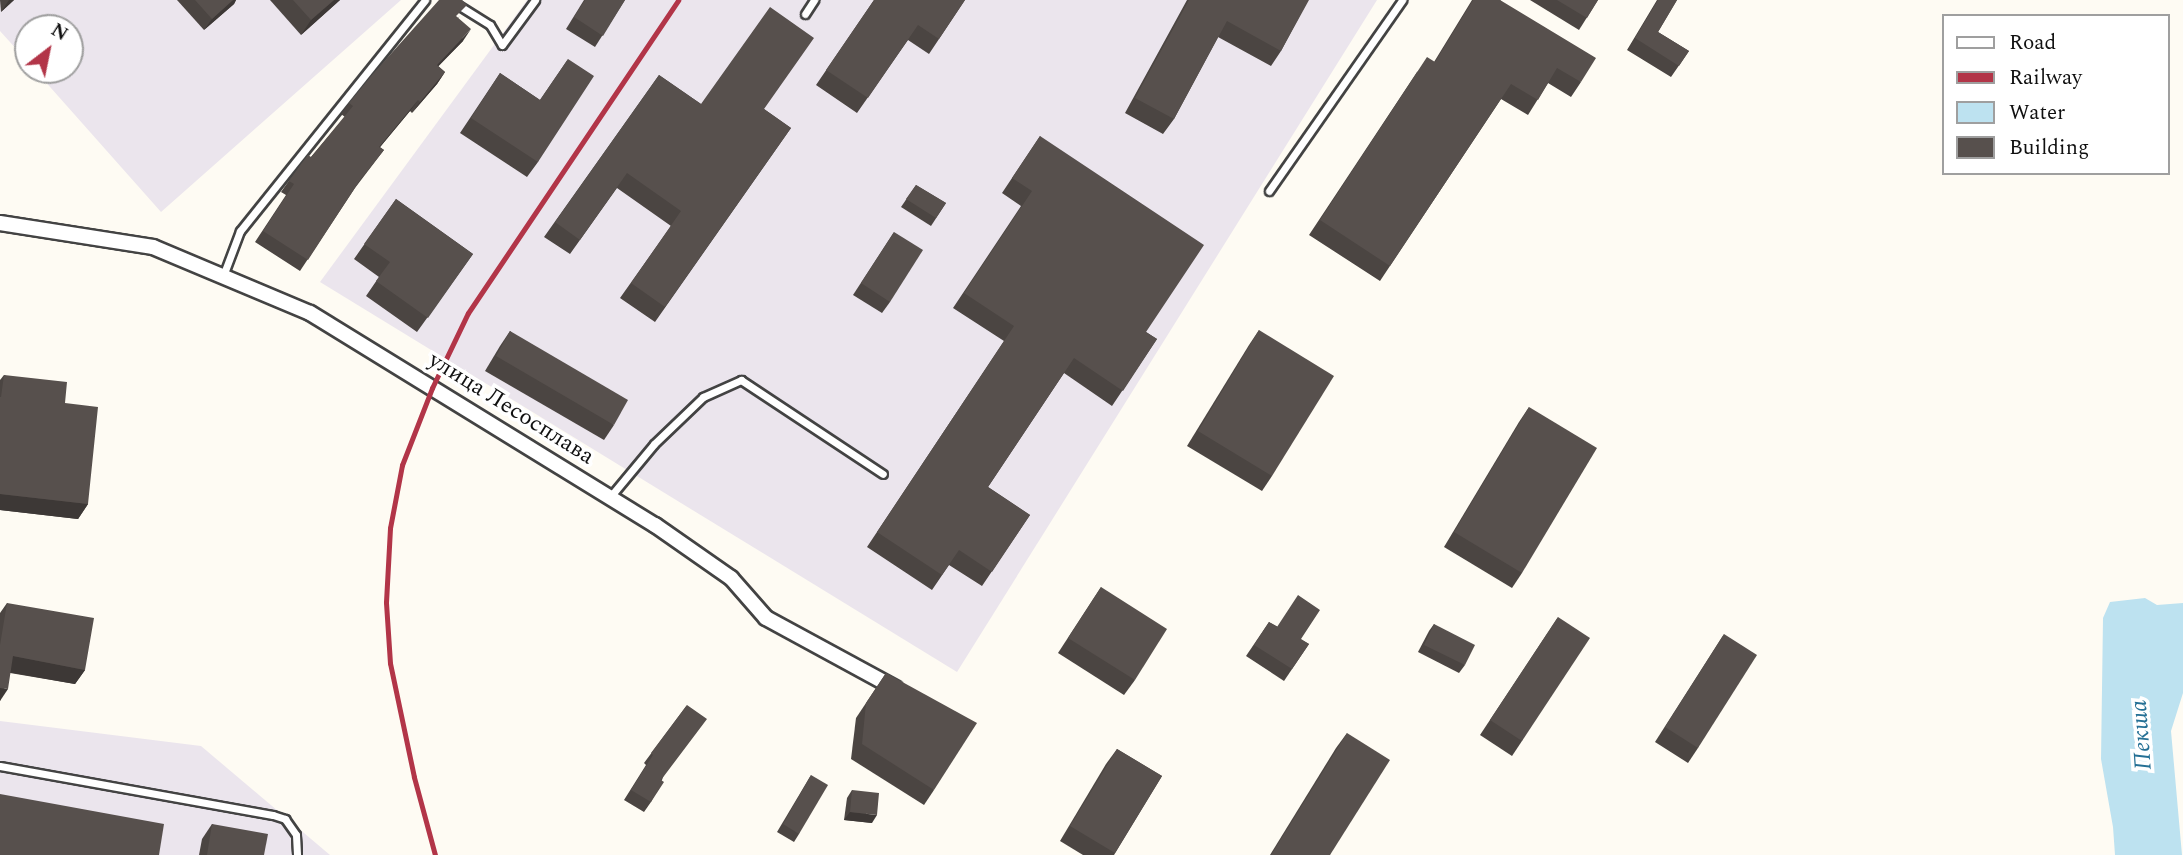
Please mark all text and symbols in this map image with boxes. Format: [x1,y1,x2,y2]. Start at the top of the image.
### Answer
north arrow [14,14,84,84]
legend [1941,14,2169,175]
text: N [45,16,74,49]
text: Road [2009,27,2056,59]
text: Railway [2009,62,2082,94]
text: Water [2009,97,2065,129]
text: Building [2009,132,2089,164]
street label: улица Лесосплава [423,347,599,471]
water label: Пекша [2125,699,2159,771]

